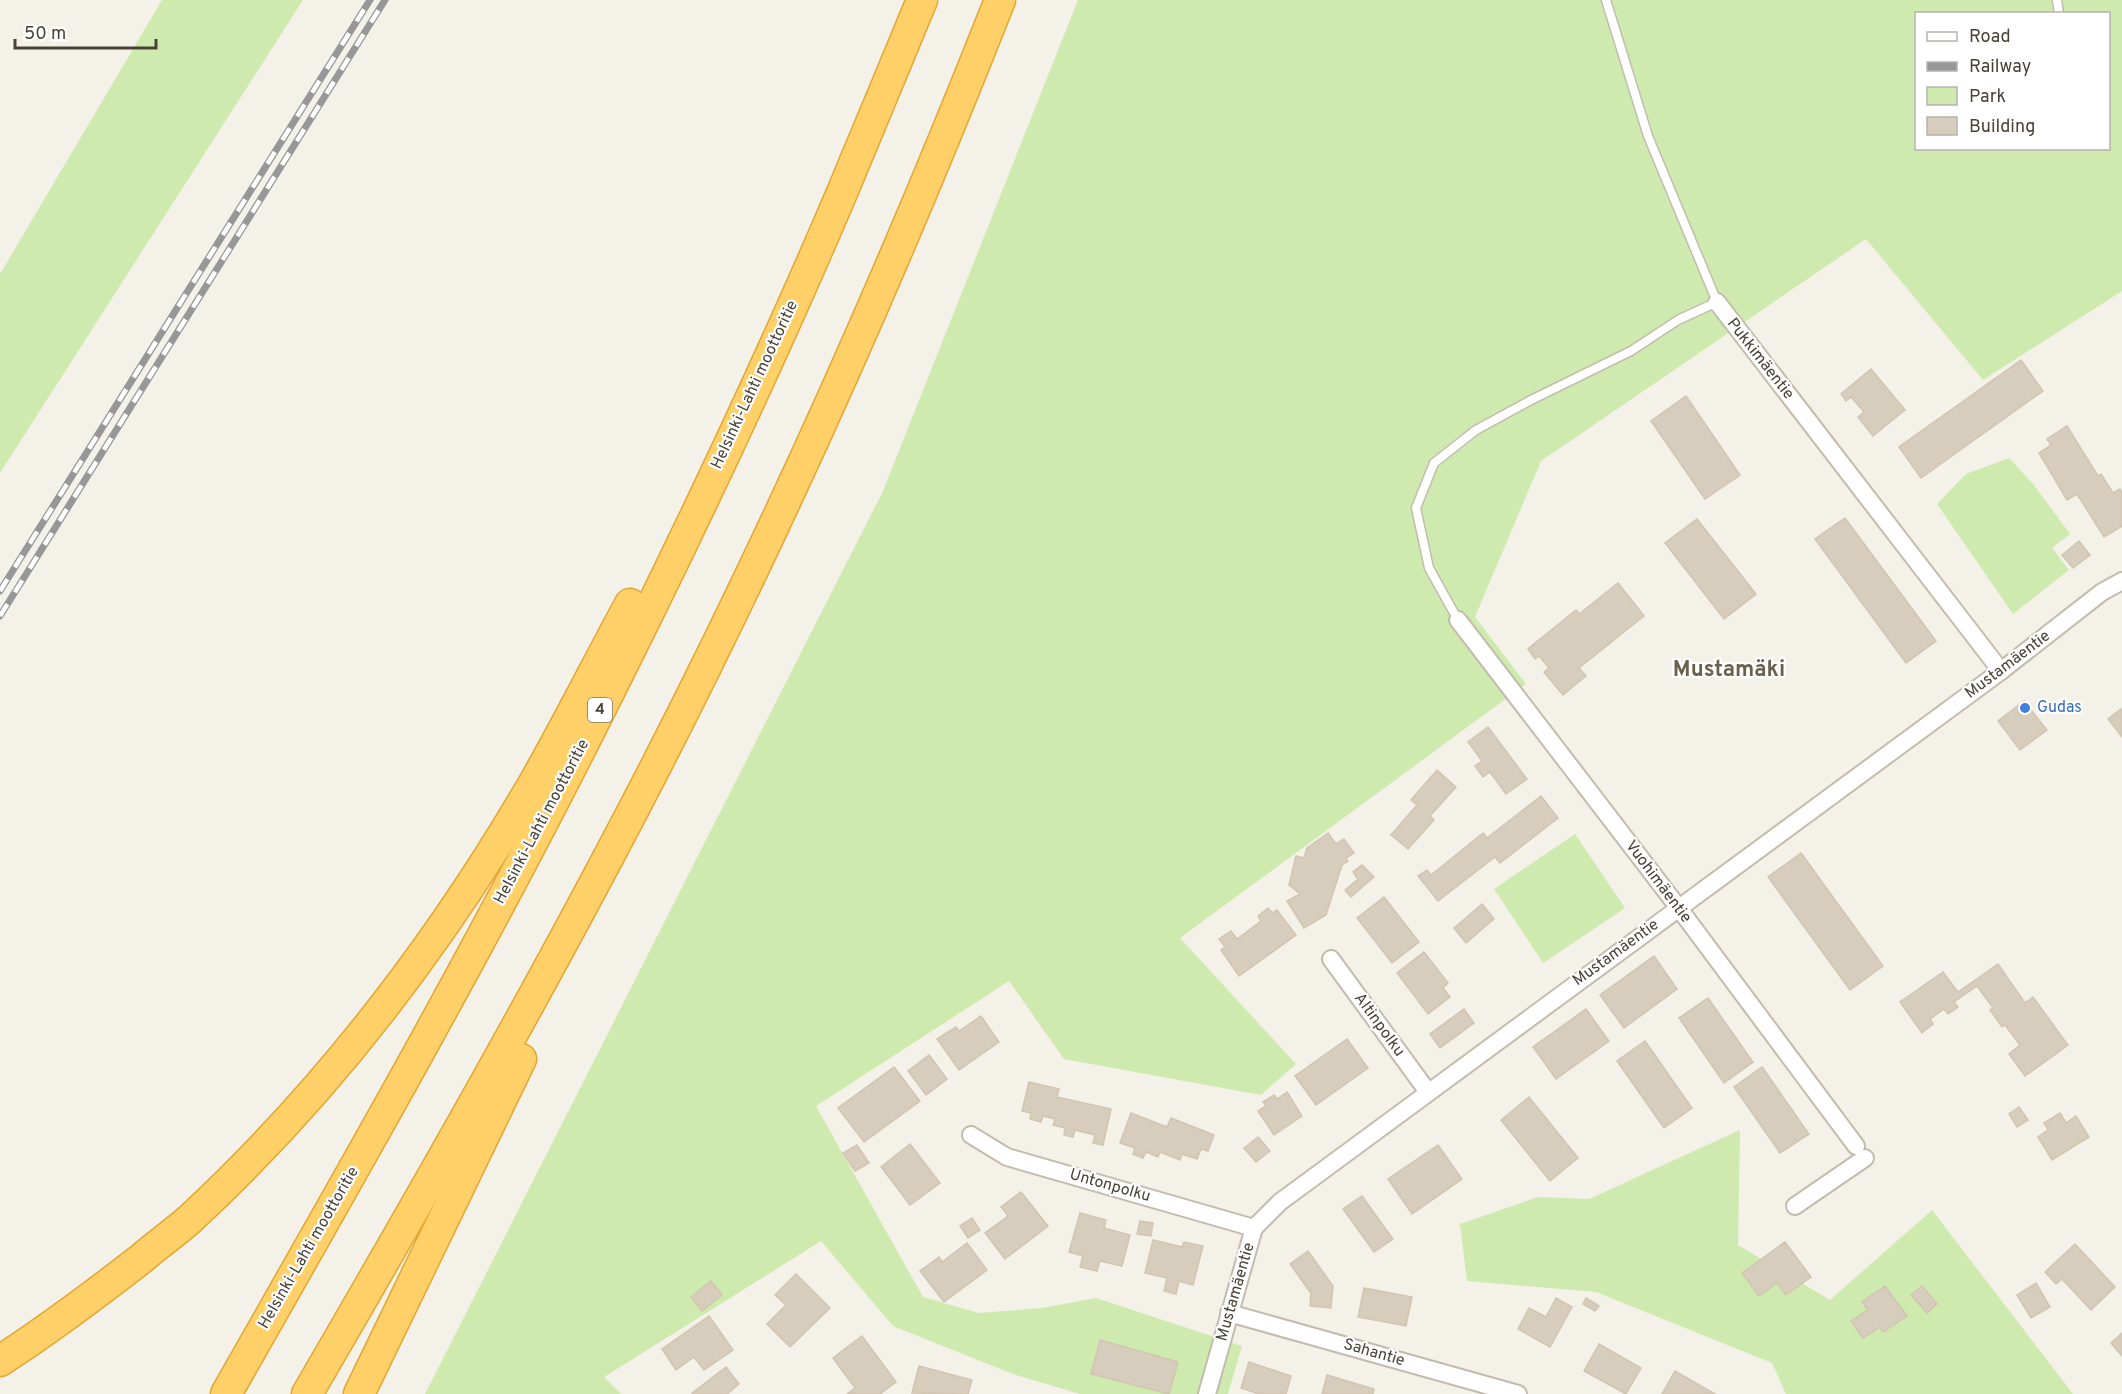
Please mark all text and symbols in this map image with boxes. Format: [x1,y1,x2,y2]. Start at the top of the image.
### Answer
scale bar [15,12,156,50]
legend [1915,12,2110,150]
text: 50 m [24,23,66,46]
text: Road [1969,26,2011,49]
text: Railway [1969,56,2031,79]
text: Park [1969,86,2006,109]
text: Building [1969,116,2035,139]
street label: Helsinki-Lahti moottoritie [707,297,803,473]
street label: Pukkimäentie [1722,314,1798,404]
street label: Mustamäentie [1961,626,2055,704]
district label: Mustamäki [1673,657,1785,684]
road number: 4 [588,698,612,722]
place label: Gudas [2037,698,2082,718]
marker: Gudas [2018,701,2032,715]
street label: Helsinki-Lahti moottoritie [490,736,594,908]
street label: Vuohimäentie [1620,837,1696,927]
street label: Mustamäentie [1569,915,1663,991]
street label: Altinpolku [1349,989,1409,1061]
street label: Helsinki-Lahti moottoritie [254,1163,364,1333]
street label: Untonpolku [1067,1165,1153,1207]
street label: Mustamäentie [1212,1240,1260,1344]
street label: Sahantie [1341,1335,1407,1371]

